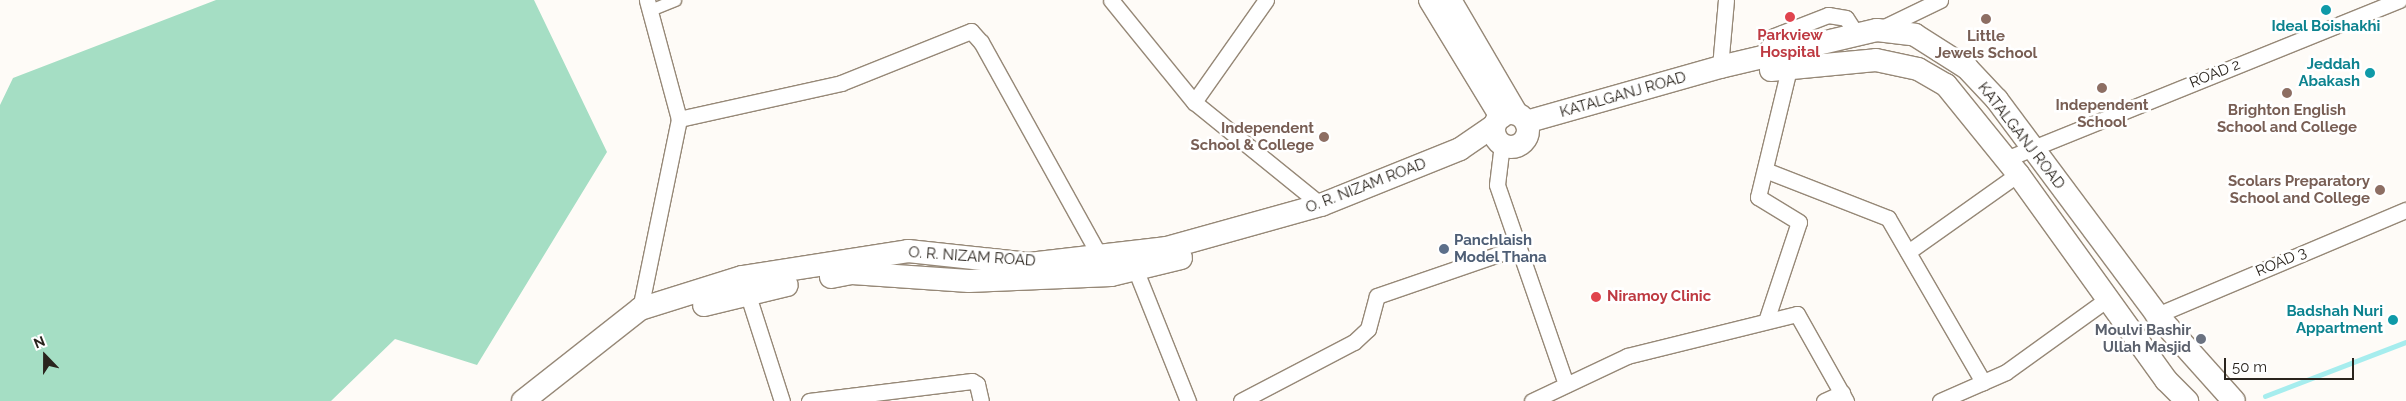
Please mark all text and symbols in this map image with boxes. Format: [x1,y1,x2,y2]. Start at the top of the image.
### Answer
marker: Ideal Boishakhi [2320,4,2332,16]
marker: Parkview Hospital [1783,10,1797,24]
marker: Little Jewels School [1980,13,1992,25]
place label: Ideal Boishakhi [2271,18,2381,36]
place label: Parkview Hospital [1757,26,1823,61]
place label: Little Jewels School [1935,27,2037,62]
place label: Jeddah Abakash [2298,55,2360,90]
street label: ROAD 2 [2187,56,2243,92]
marker: Jeddah Abakash [2364,67,2376,79]
street label: KATALGANJ ROAD [1558,68,1688,122]
street label: KATALGANJ ROAD [1974,79,2068,193]
marker: Independent School [2096,82,2108,94]
marker: Brighton English School and College [2281,87,2293,99]
place label: Independent School [2055,96,2149,131]
place label: Brighton English School and College [2217,101,2357,136]
place label: Independent School & College [1190,119,1314,154]
marker: Independent School & College [1318,131,1330,143]
street label: O. R. NIZAM ROAD [1303,155,1429,217]
place label: Scolars Preparatory School and College [2228,172,2370,207]
marker: Scolars Preparatory School and College [2374,184,2386,196]
place label: Panchlaish Model Thana [1454,231,1548,266]
marker: Panchlaish Model Thana [1438,243,1450,255]
street label: ROAD 3 [2253,243,2309,281]
street label: O. R. NIZAM ROAD [908,244,1036,270]
place label: Niramoy Clinic [1607,288,1711,306]
marker: Niramoy Clinic [1589,290,1603,304]
place label: Badshah Nuri Appartment [2286,302,2383,337]
marker: Badshah Nuri Appartment [2387,314,2399,326]
place label: Moulvi Bashir Ullah Masjid [2095,321,2191,356]
north arrow [20,331,70,381]
text: N [31,333,47,352]
marker: Moulvi Bashir Ullah Masjid [2195,333,2207,345]
scale bar [2226,348,2356,380]
text: 50 m [2232,358,2267,376]

